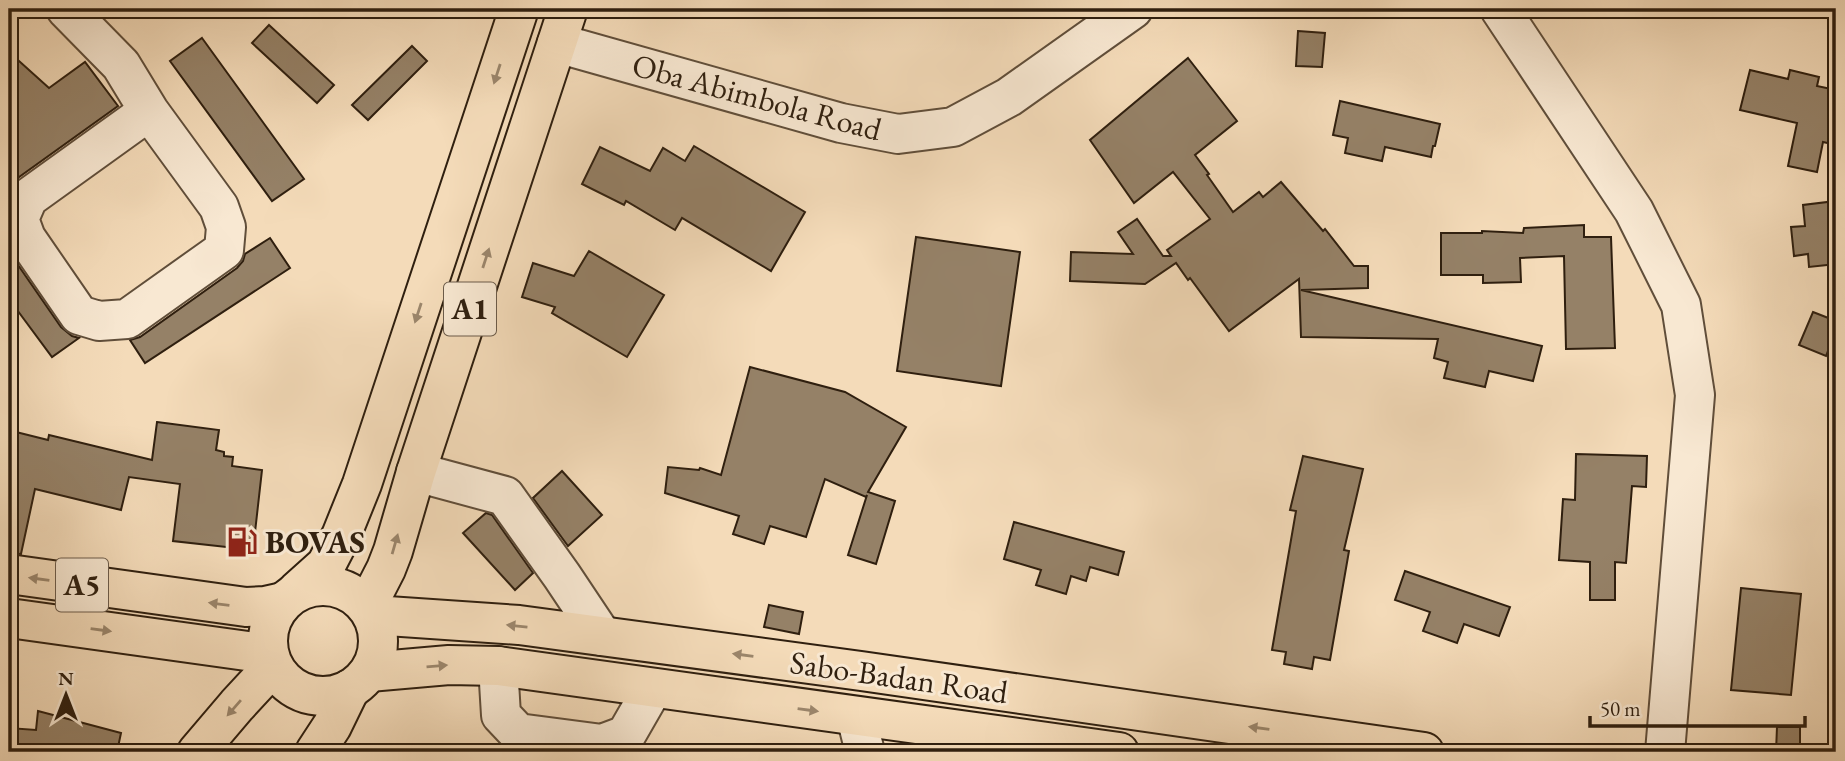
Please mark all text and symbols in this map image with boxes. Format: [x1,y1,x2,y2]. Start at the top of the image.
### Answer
street label: Oba Abimbola Road [628,44,887,151]
one-way arrow [492,63,502,84]
one-way arrow [482,247,492,268]
road number: A1 [444,282,496,336]
one-way arrow [412,302,423,323]
place label: BOVAS [265,521,365,563]
fuel station icon: BOVAS [225,525,259,559]
one-way arrow [390,534,400,555]
road number: A5 [56,558,108,612]
one-way arrow [28,573,50,584]
one-way arrow [208,599,230,610]
one-way arrow [506,620,528,631]
one-way arrow [90,625,112,636]
street label: Sabo-Badan Road [787,641,1011,713]
one-way arrow [732,649,754,660]
north arrow [32,660,102,730]
one-way arrow [426,660,448,671]
text: N [58,666,74,691]
scale bar [1590,684,1805,728]
text: 50 m [1600,695,1641,722]
one-way arrow [227,700,242,717]
one-way arrow [797,704,819,715]
one-way arrow [1248,723,1270,734]

